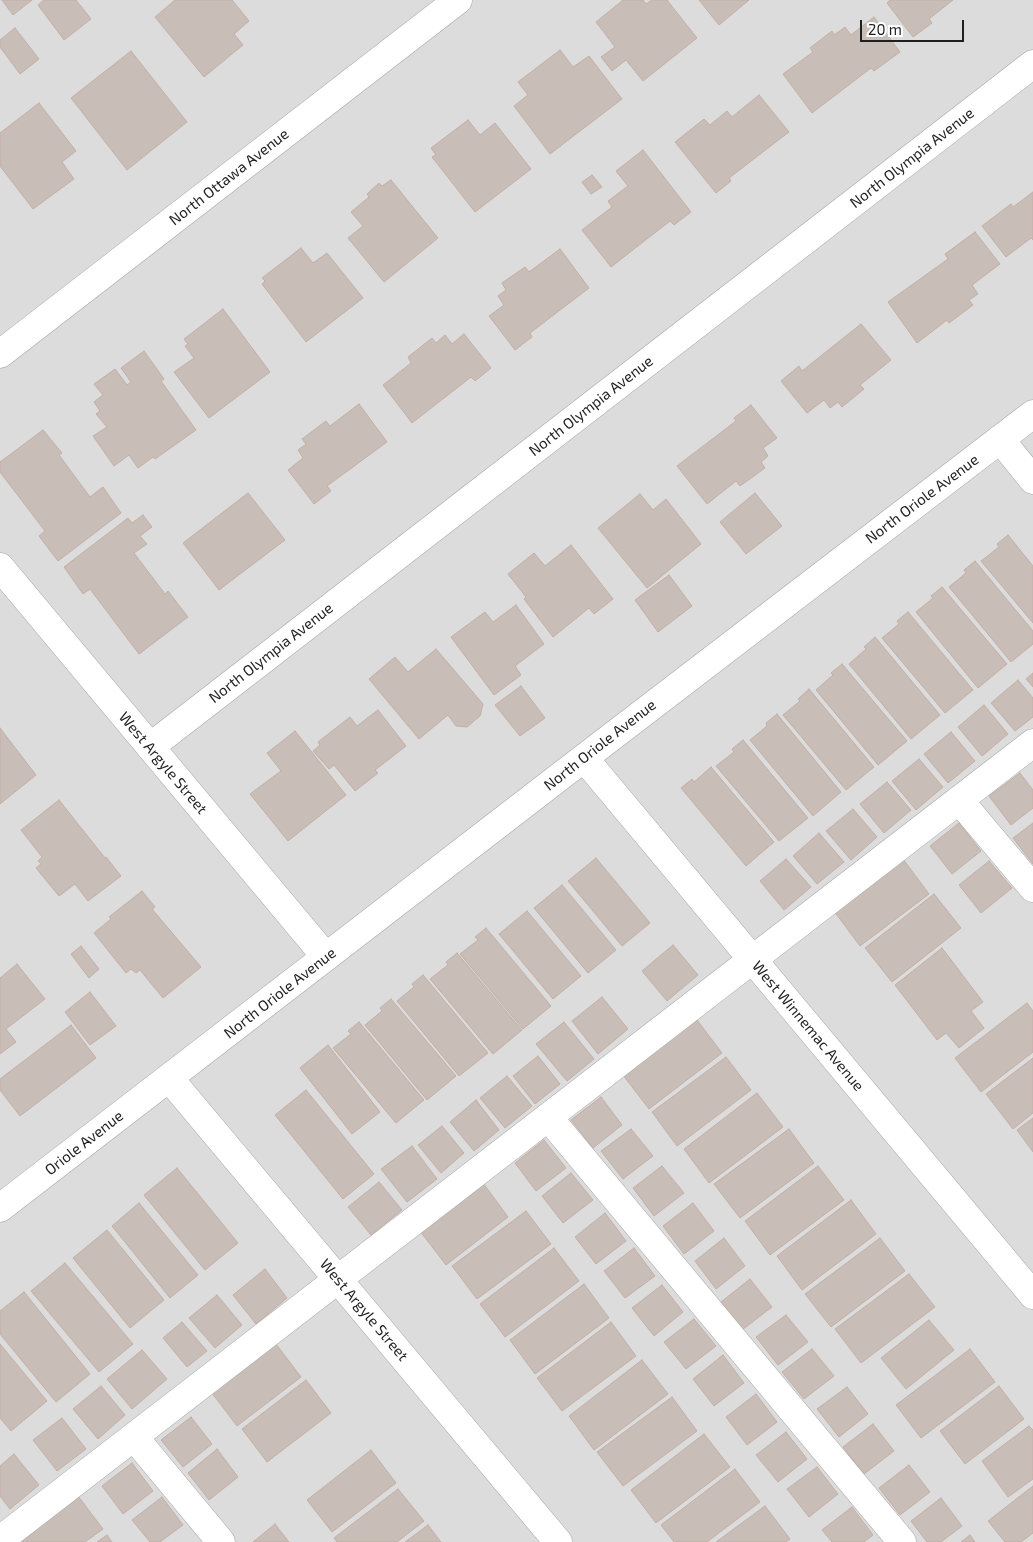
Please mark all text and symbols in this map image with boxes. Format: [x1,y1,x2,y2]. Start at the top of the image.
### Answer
scale bar [863,10,967,42]
text: 20 m [868,20,902,38]
street label: North Olympia Avenue [846,104,978,212]
street label: North Ottawa Avenue [166,125,292,229]
street label: North Olympia Avenue [525,352,657,460]
street label: North Oriole Avenue [862,451,982,547]
street label: North Olympia Avenue [205,599,337,707]
street label: North Oriole Avenue [540,696,660,794]
street label: West Argyle Street [115,708,211,818]
street label: North Oriole Avenue [220,944,340,1042]
street label: West Winnemac Avenue [748,957,868,1095]
street label: Oriole Avenue [41,1107,127,1179]
street label: West Argyle Street [316,1255,412,1365]

